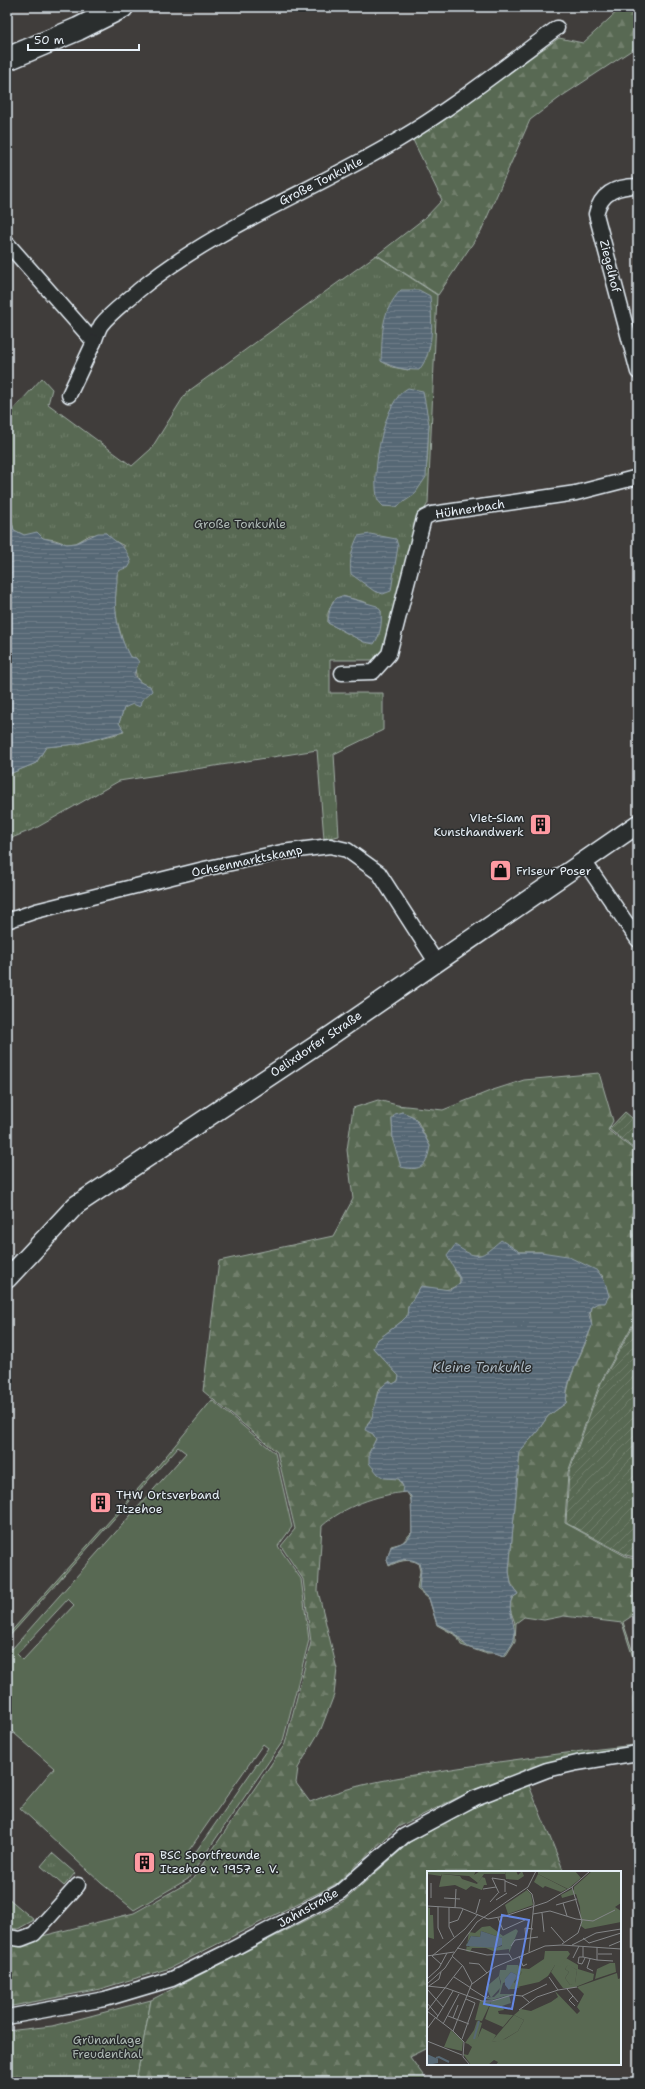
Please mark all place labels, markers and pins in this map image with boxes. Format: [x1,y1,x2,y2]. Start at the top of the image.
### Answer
place label: Viet-Siam Kunsthandwerk [433,810,524,840]
building icon: Viet-Siam Kunsthandwerk [527,812,553,838]
shop icon: Friseur Poser [487,858,513,884]
place label: Friseur Poser [516,863,592,879]
place label: THW Ortsverband Itzehoe [116,1487,220,1517]
building icon: THW Ortsverband Itzehoe [88,1489,114,1515]
place label: BSC Sportfreunde Itzehoe v. 1957 e. V. [160,1847,279,1877]
building icon: BSC Sportfreunde Itzehoe v. 1957 e. V. [132,1849,158,1875]

